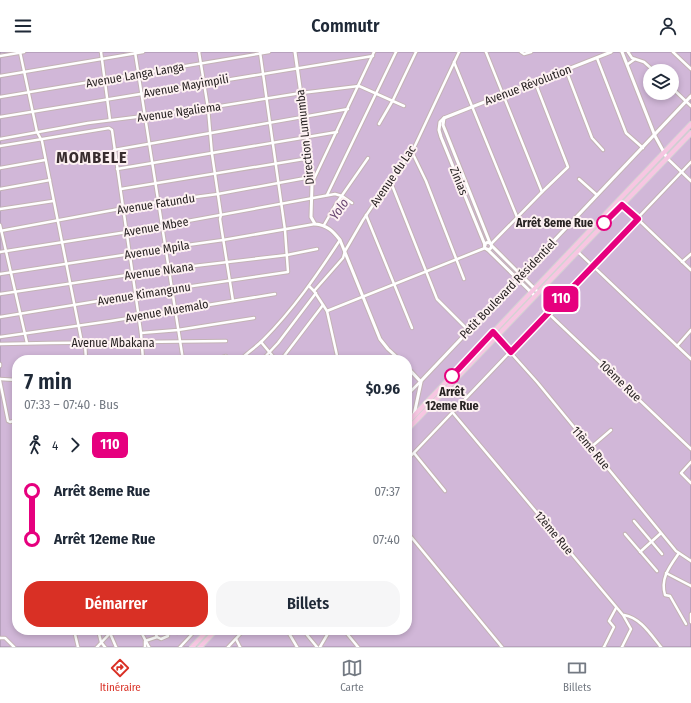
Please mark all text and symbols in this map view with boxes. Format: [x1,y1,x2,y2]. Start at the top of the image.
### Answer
icon: menu [12,15,34,37]
text: Commutr [311,15,380,37]
icon: person [657,15,679,37]
street label: Avenue Langa Langa [85,59,185,91]
street label: Avenue Révolution [483,62,573,108]
map controls [643,64,679,100]
button: layers [643,64,679,100]
street label: Avenue Mayimpili [142,72,230,100]
street label: Direction Lumumba [293,89,317,185]
street label: Avenue Ngaliema [136,99,222,125]
street label: Avenue du Lac [367,143,419,209]
district label: MOMBELE [56,148,128,167]
street label: Zinias [447,165,471,197]
street label: Avenue Fatundu [116,191,196,217]
water label: Yolo [326,195,352,223]
street label: Avenue Mbee [122,214,190,240]
marker: Arrêt 8eme Rue [596,215,612,231]
place label: Arrêt 8eme Rue [515,216,593,230]
street label: Petit Boulevard Résidentiel [457,236,559,342]
street label: Avenue Mpila [123,238,191,262]
street label: Avenue Nkana [124,259,195,283]
street label: Avenue Kimangunu [96,280,192,308]
line badge: 110 [538,286,584,312]
text: 110 [551,290,571,307]
street label: Avenue Muemalo [124,297,210,325]
street label: Avenue Mbakana [71,336,155,350]
street label: 10ème Rue [596,357,644,405]
text: 7 min [24,368,72,395]
marker: Arrêt 12eme Rue [444,368,460,384]
text: $0.96 [366,380,400,398]
place label: Arrêt 12eme Rue [425,385,479,413]
text: 07:33 – 07:40 · Bus [24,397,119,412]
street label: 11ème Rue [569,424,613,472]
icon: walk [24,434,46,456]
icon: forward [64,434,86,456]
text: 110 [100,436,120,453]
text: 4 [52,438,58,453]
text: Arrêt 8eme Rue [54,482,150,500]
text: 07:37 [374,484,400,499]
street label: 12ème Rue [532,508,576,558]
text: Arrêt 12eme Rue [54,530,155,548]
text: 07:40 [372,532,400,547]
button: Démarrer [24,581,208,627]
button: Billets [216,581,400,627]
tab: Itinéraire [100,657,141,694]
tab: Carte [340,657,364,694]
tab: Billets [563,657,591,694]

